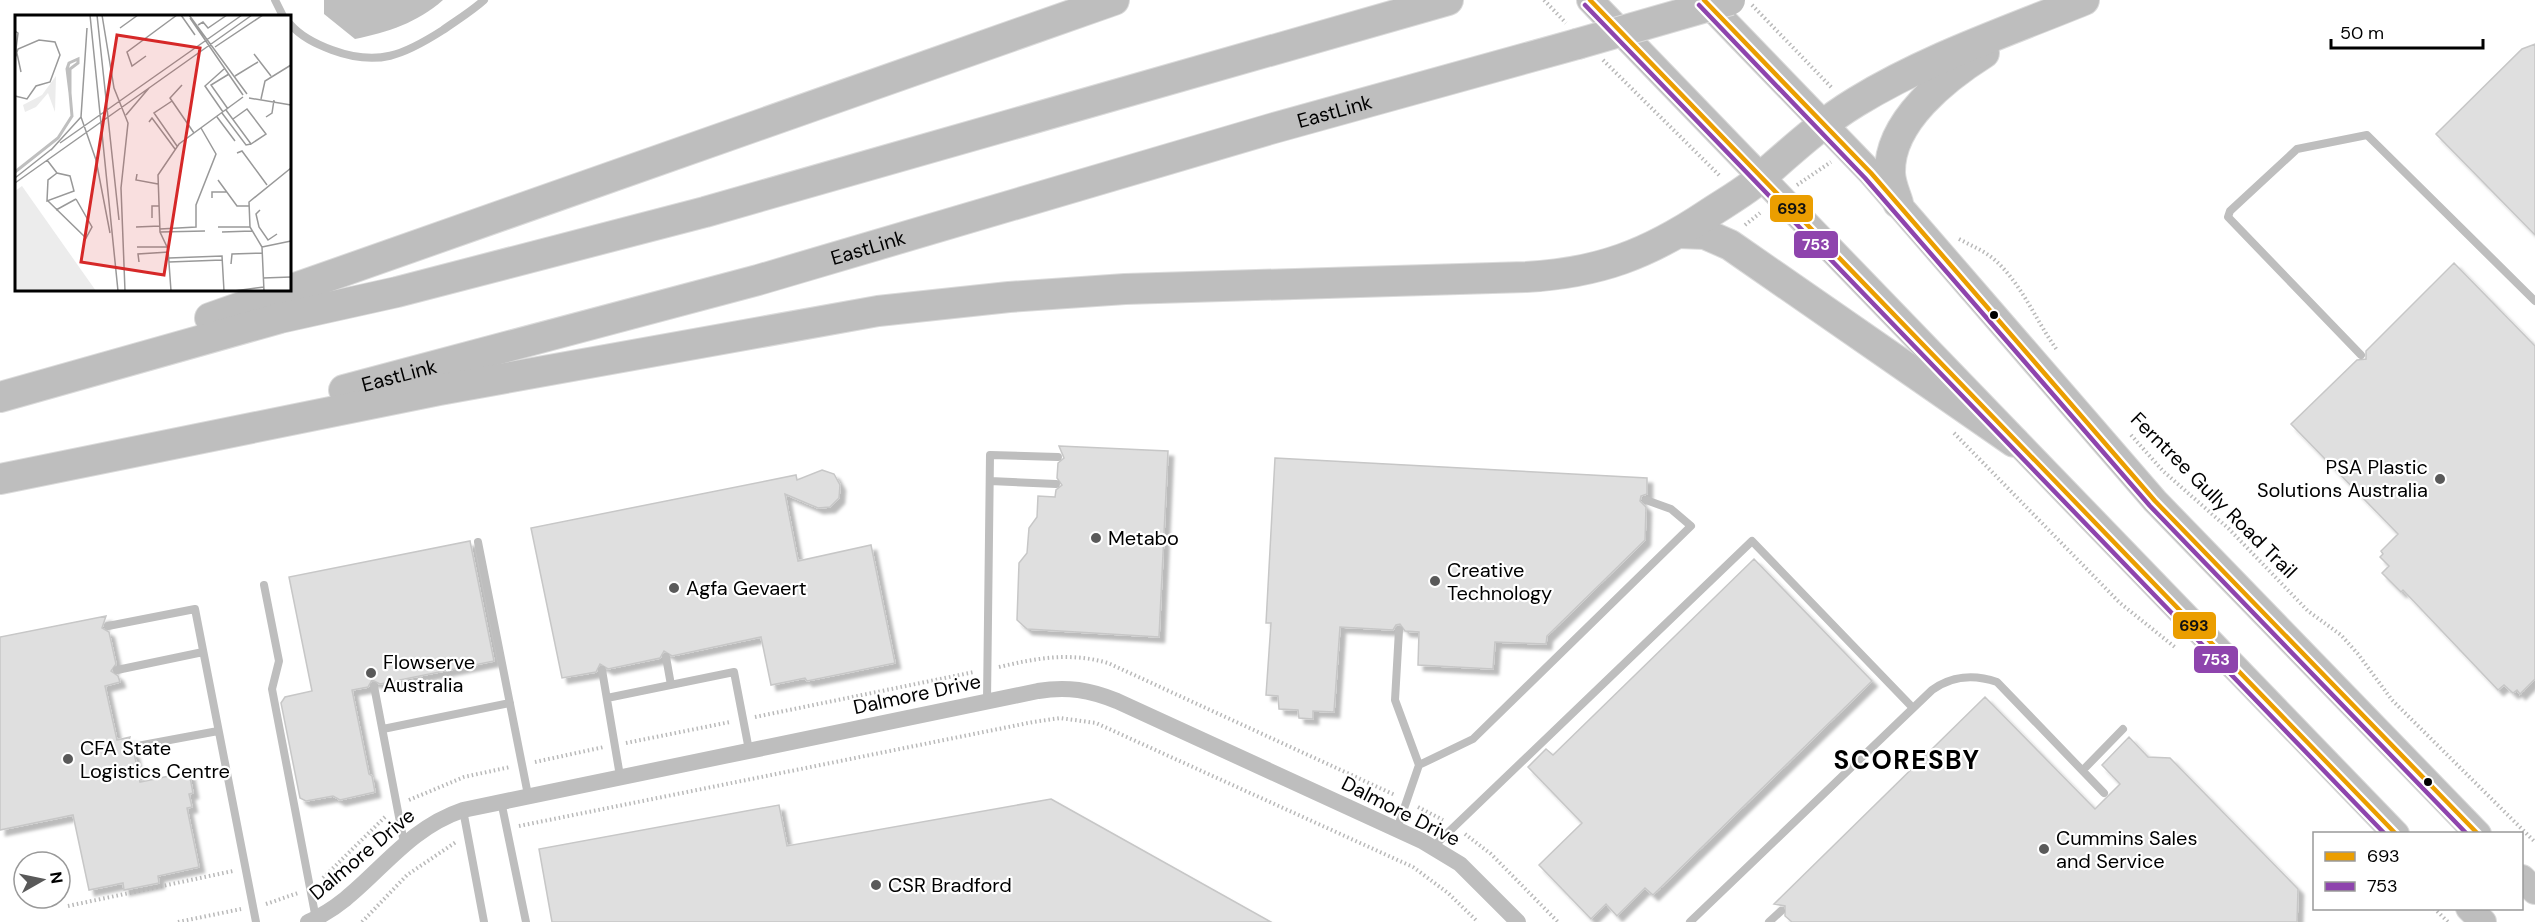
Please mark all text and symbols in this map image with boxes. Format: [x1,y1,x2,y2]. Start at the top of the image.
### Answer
scale bar [2331,12,2482,50]
inset map [15,15,291,291]
text: 50 m [2340,21,2384,45]
street label: EastLink [1294,88,1375,134]
line badge: 693 [1769,194,1814,223]
text: 693 [1777,198,1807,219]
street label: EastLink [828,224,908,271]
line badge: 753 [1793,230,1839,259]
text: 753 [1802,234,1830,255]
unlabelled marker [1988,309,2000,321]
street label: EastLink [359,353,439,398]
street label: Ferntree Gully Road Trail [2125,406,2303,584]
place label: PSA Plastic Solutions Australia [2257,454,2428,503]
marker: PSA Plastic Solutions Australia [2433,472,2447,486]
place label: Metabo [1108,525,1179,551]
marker: Metabo [1089,531,1103,545]
place label: Creative Technology [1447,557,1552,606]
marker: Creative Technology [1428,574,1442,588]
place label: Agfa Gevaert [686,575,807,601]
marker: Agfa Gevaert [667,581,681,595]
line badge: 693 [2172,611,2217,640]
text: 693 [2179,615,2209,636]
line badge: 753 [2193,645,2239,674]
place label: Flowserve Australia [383,649,475,698]
text: 753 [2202,649,2230,670]
marker: Flowserve Australia [364,666,378,680]
street label: Dalmore Drive [851,668,983,720]
place label: CFA State Logistics Centre [80,735,230,784]
district label: SCORESBY [1834,743,1980,777]
marker: CFA State Logistics Centre [61,752,75,766]
street label: Dalmore Drive [1337,770,1465,852]
unlabelled marker [2422,776,2434,788]
street label: Dalmore Drive [304,802,420,906]
place label: Cummins Sales and Service [2056,825,2197,874]
legend [2313,832,2523,910]
marker: Cummins Sales and Service [2037,842,2051,856]
text: 693 [2367,844,2400,868]
north arrow [12,850,72,910]
text: N [45,870,68,885]
place label: CSR Bradford [888,872,1012,898]
text: 753 [2367,874,2398,898]
marker: CSR Bradford [869,878,883,892]

